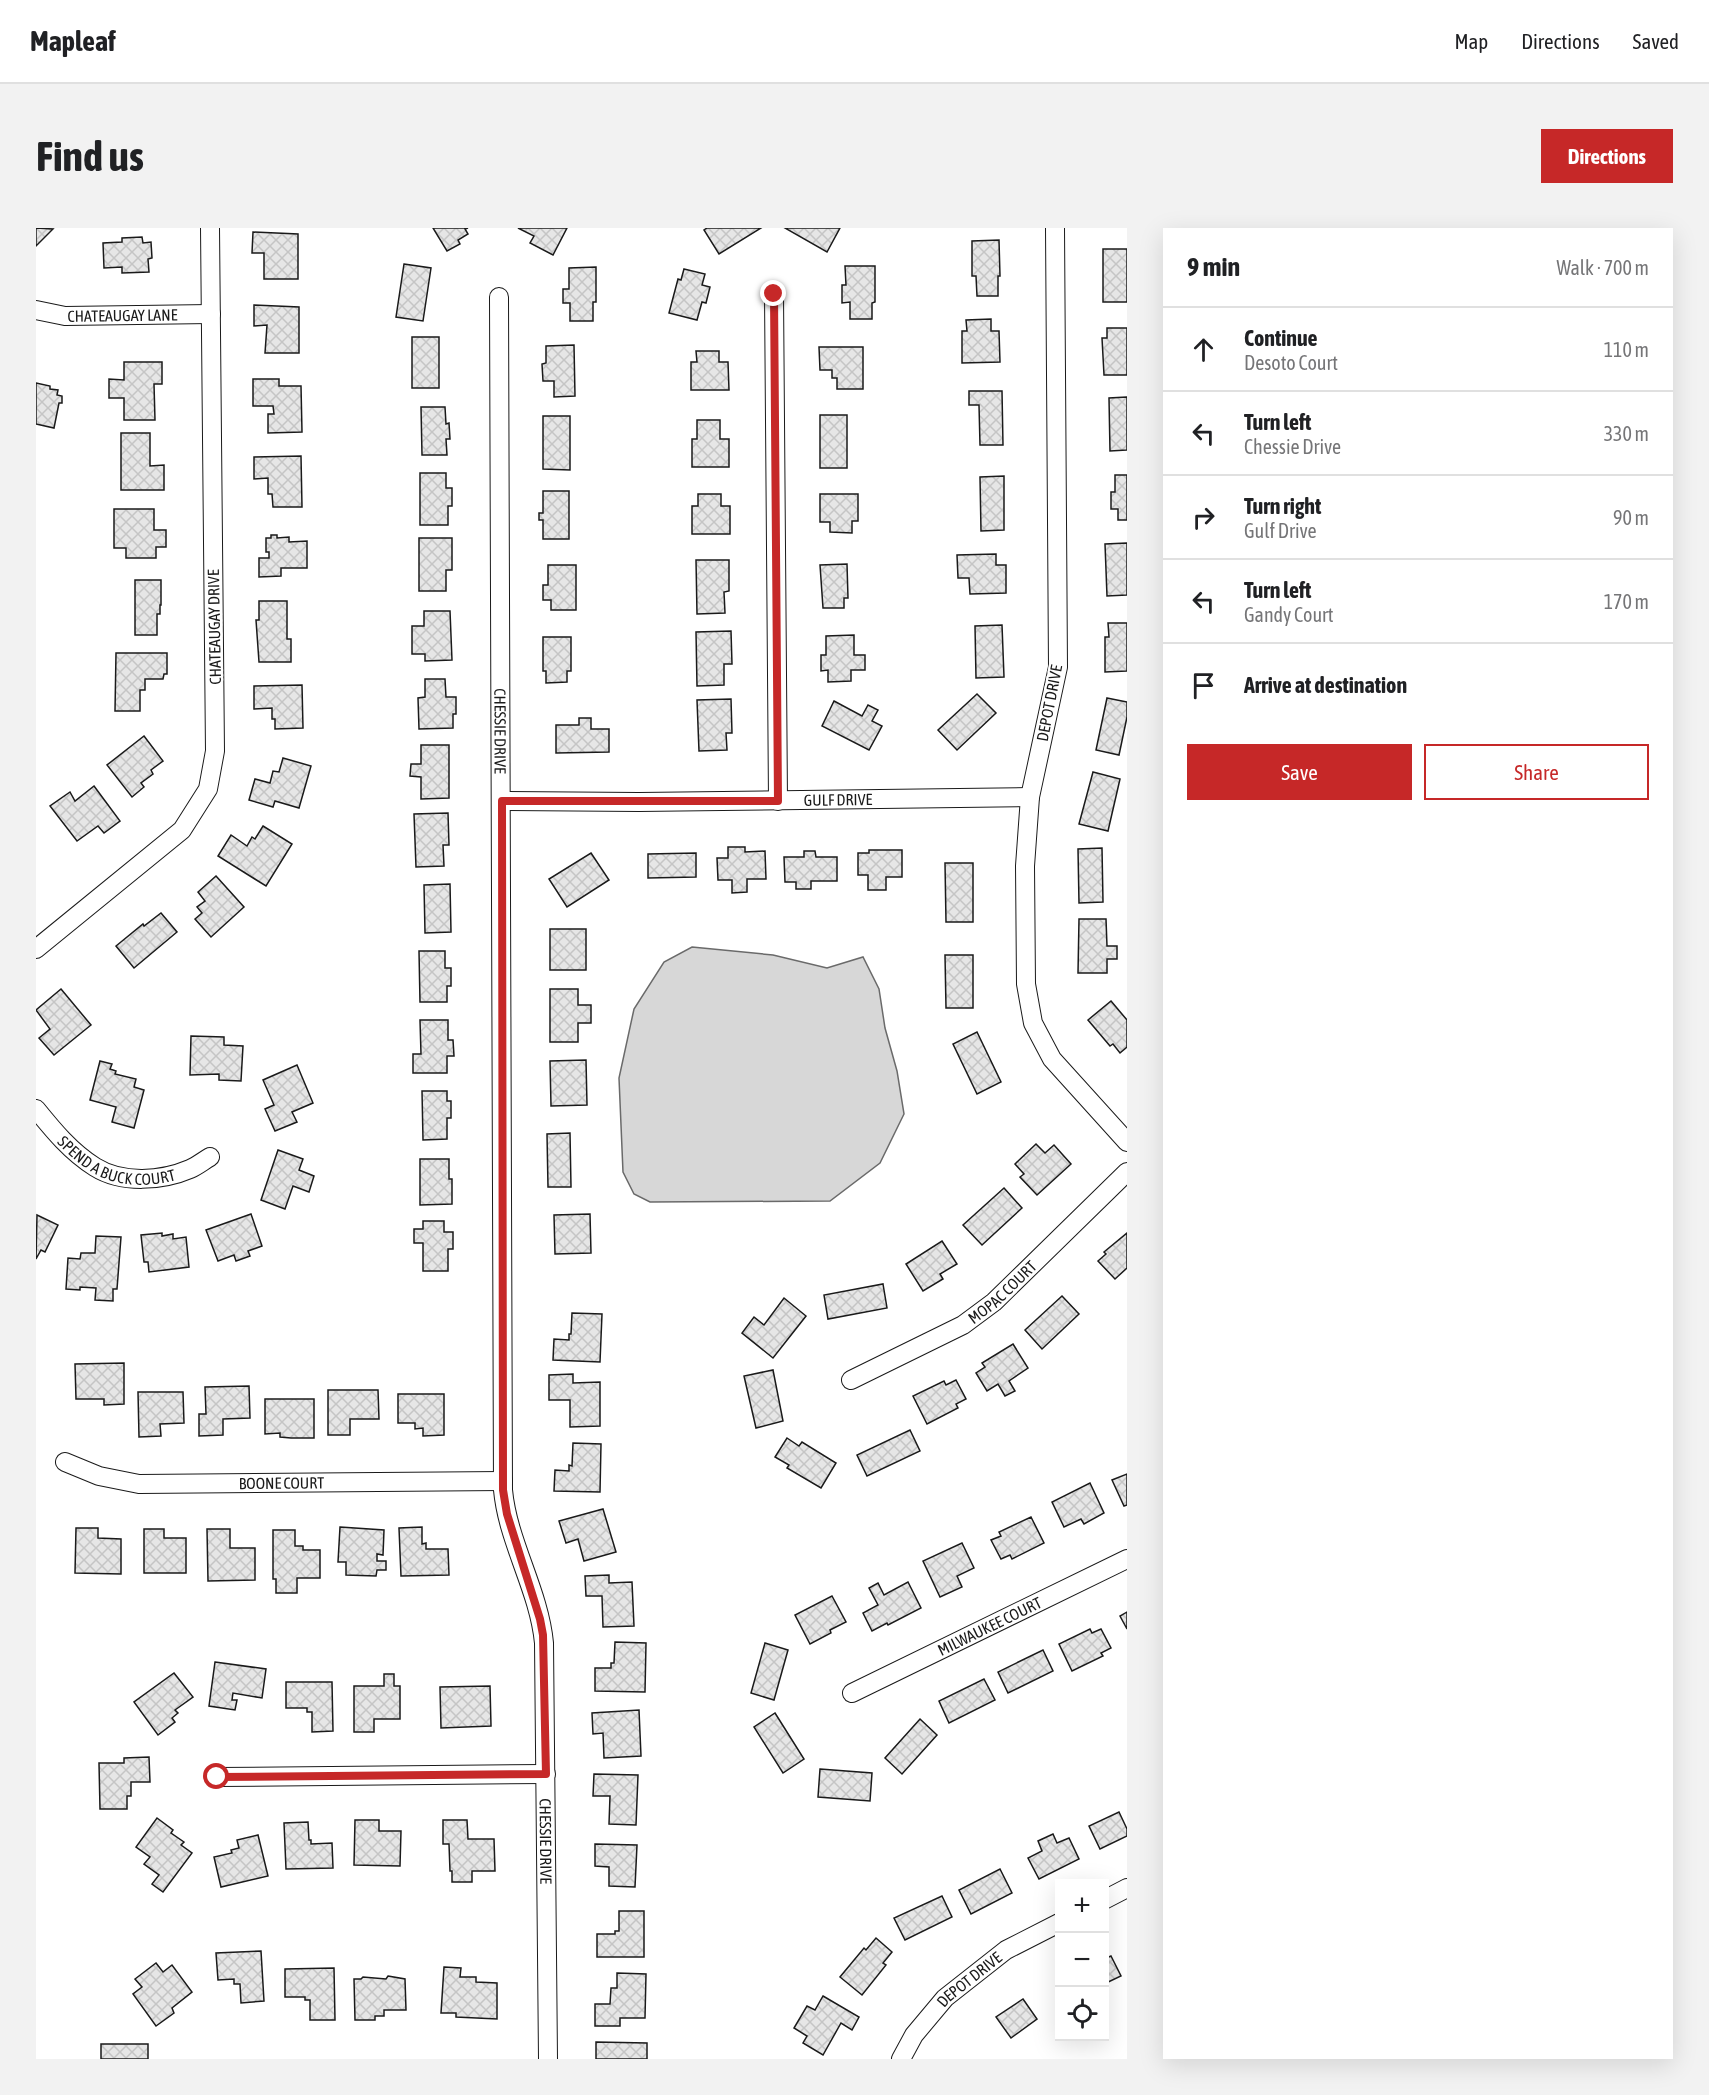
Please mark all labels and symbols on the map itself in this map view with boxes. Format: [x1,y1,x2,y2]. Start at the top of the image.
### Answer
route end [760,280,786,306]
street label: CHATEAUGAY LANE [67,305,178,325]
street label: CHATEAUGAY DRIVE [204,569,224,685]
street label: DEPOT DRIVE [1033,663,1065,743]
street label: CHESSIE DRIVE [491,688,510,774]
street label: GULF DRIVE [804,790,873,809]
street label: SPEND A BUCK COURT [54,1132,177,1188]
street label: MOPAC COURT [965,1257,1040,1327]
street label: BOONE COURT [239,1473,324,1492]
street label: MILWAUKEE COURT [935,1593,1044,1659]
route start [203,1763,229,1789]
street label: CHESSIE DRIVE [536,1798,555,1884]
street label: DEPOT DRIVE [933,1948,1005,2010]

